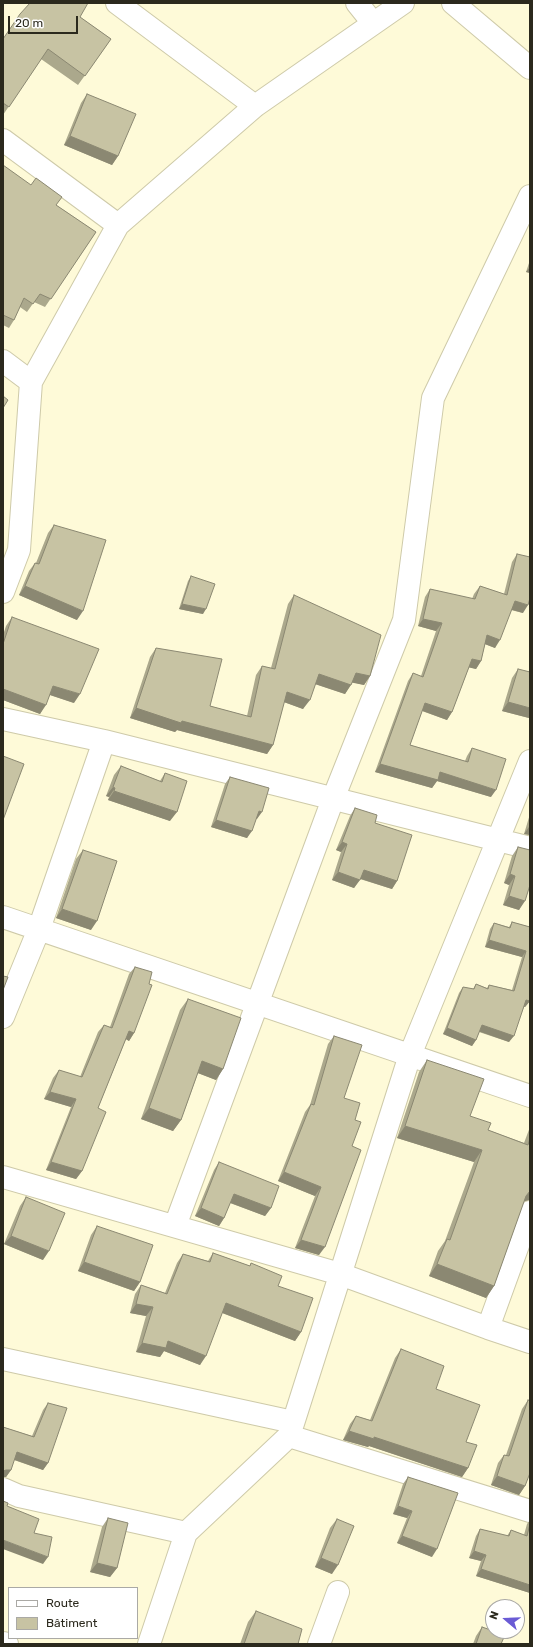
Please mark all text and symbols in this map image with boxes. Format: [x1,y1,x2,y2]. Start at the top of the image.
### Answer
scale bar [10,8,80,34]
text: 20 m [15,16,43,30]
legend [8,1587,138,1639]
text: Route [46,1596,79,1610]
north arrow [485,1599,525,1639]
text: N [487,1609,502,1621]
text: Bâtiment [46,1616,97,1630]

